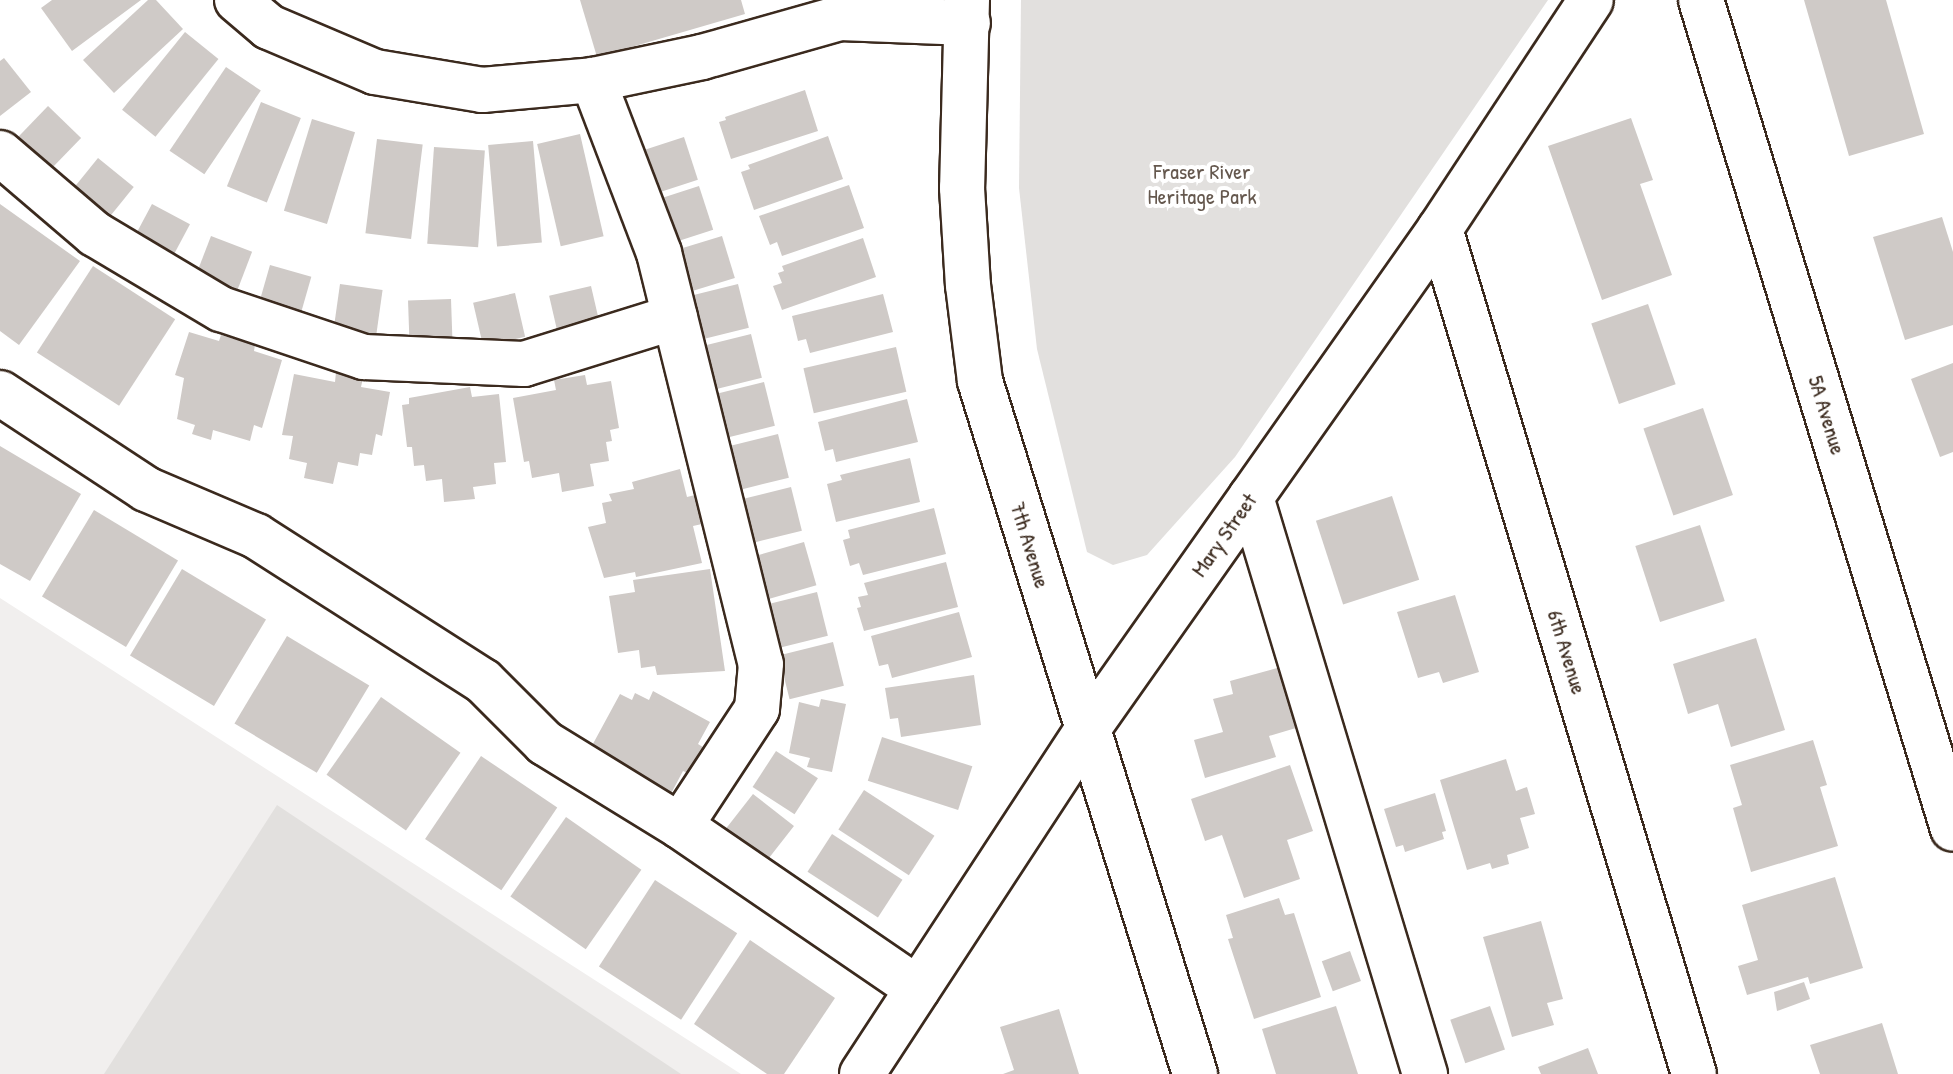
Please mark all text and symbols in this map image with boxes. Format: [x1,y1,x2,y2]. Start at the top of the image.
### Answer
park label: Fraser River Heritage Park [1147,158,1257,210]
street label: 5A Avenue [1803,372,1851,458]
street label: Mary Street [1186,488,1262,582]
street label: 7th Avenue [1004,499,1056,591]
street label: 6th Avenue [1542,607,1592,697]

